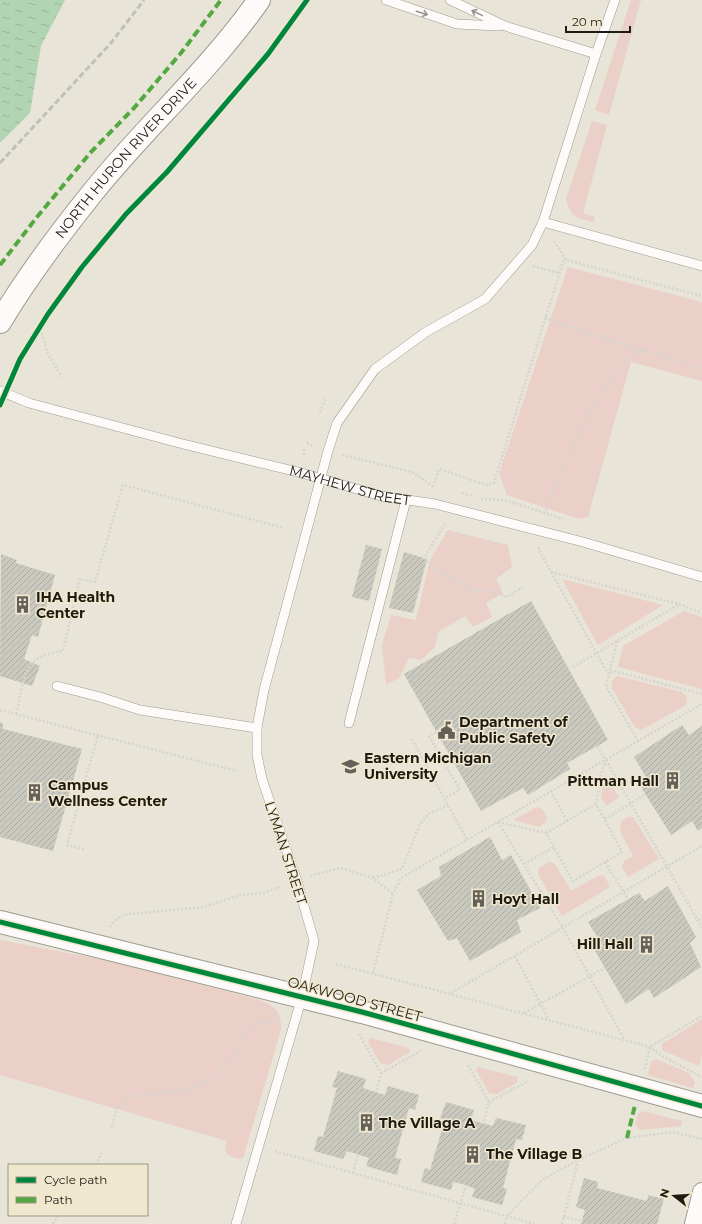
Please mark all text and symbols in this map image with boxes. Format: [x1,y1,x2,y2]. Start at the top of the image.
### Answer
scale bar [566,8,630,34]
one-way arrow [471,9,483,16]
one-way arrow [416,10,429,17]
text: 20 m [572,14,603,29]
street label: NORTH HURON RIVER DRIVE [51,74,200,242]
street label: MAYHEW STREET [288,461,412,509]
place label: IHA Health Center [36,588,115,622]
building icon: IHA Health Center [13,595,33,615]
place label: Department of Public Safety [459,713,568,747]
public building icon: Department of Public Safety [436,720,456,740]
place label: Eastern Michigan University [364,749,492,783]
school or university icon: Eastern Michigan University [341,756,361,776]
building icon: Pittman Hall [662,771,682,791]
place label: Pittman Hall [567,772,659,790]
place label: Campus Wellness Center [48,776,167,810]
building icon: Campus Wellness Center [25,783,45,803]
street label: LYMAN STREET [261,799,311,907]
building icon: Hoyt Hall [469,889,489,909]
place label: Hoyt Hall [492,890,559,908]
building icon: Hill Hall [636,934,656,954]
place label: Hill Hall [577,935,633,953]
street label: OAKWOOD STREET [286,972,424,1026]
building icon: The Village A [356,1113,376,1133]
place label: The Village A [379,1114,475,1132]
building icon: The Village B [463,1144,483,1164]
place label: The Village B [486,1145,582,1163]
legend [8,1164,148,1216]
text: Cycle path [44,1172,107,1187]
north arrow [654,1176,694,1216]
text: N [656,1187,672,1199]
text: Path [44,1192,73,1207]

